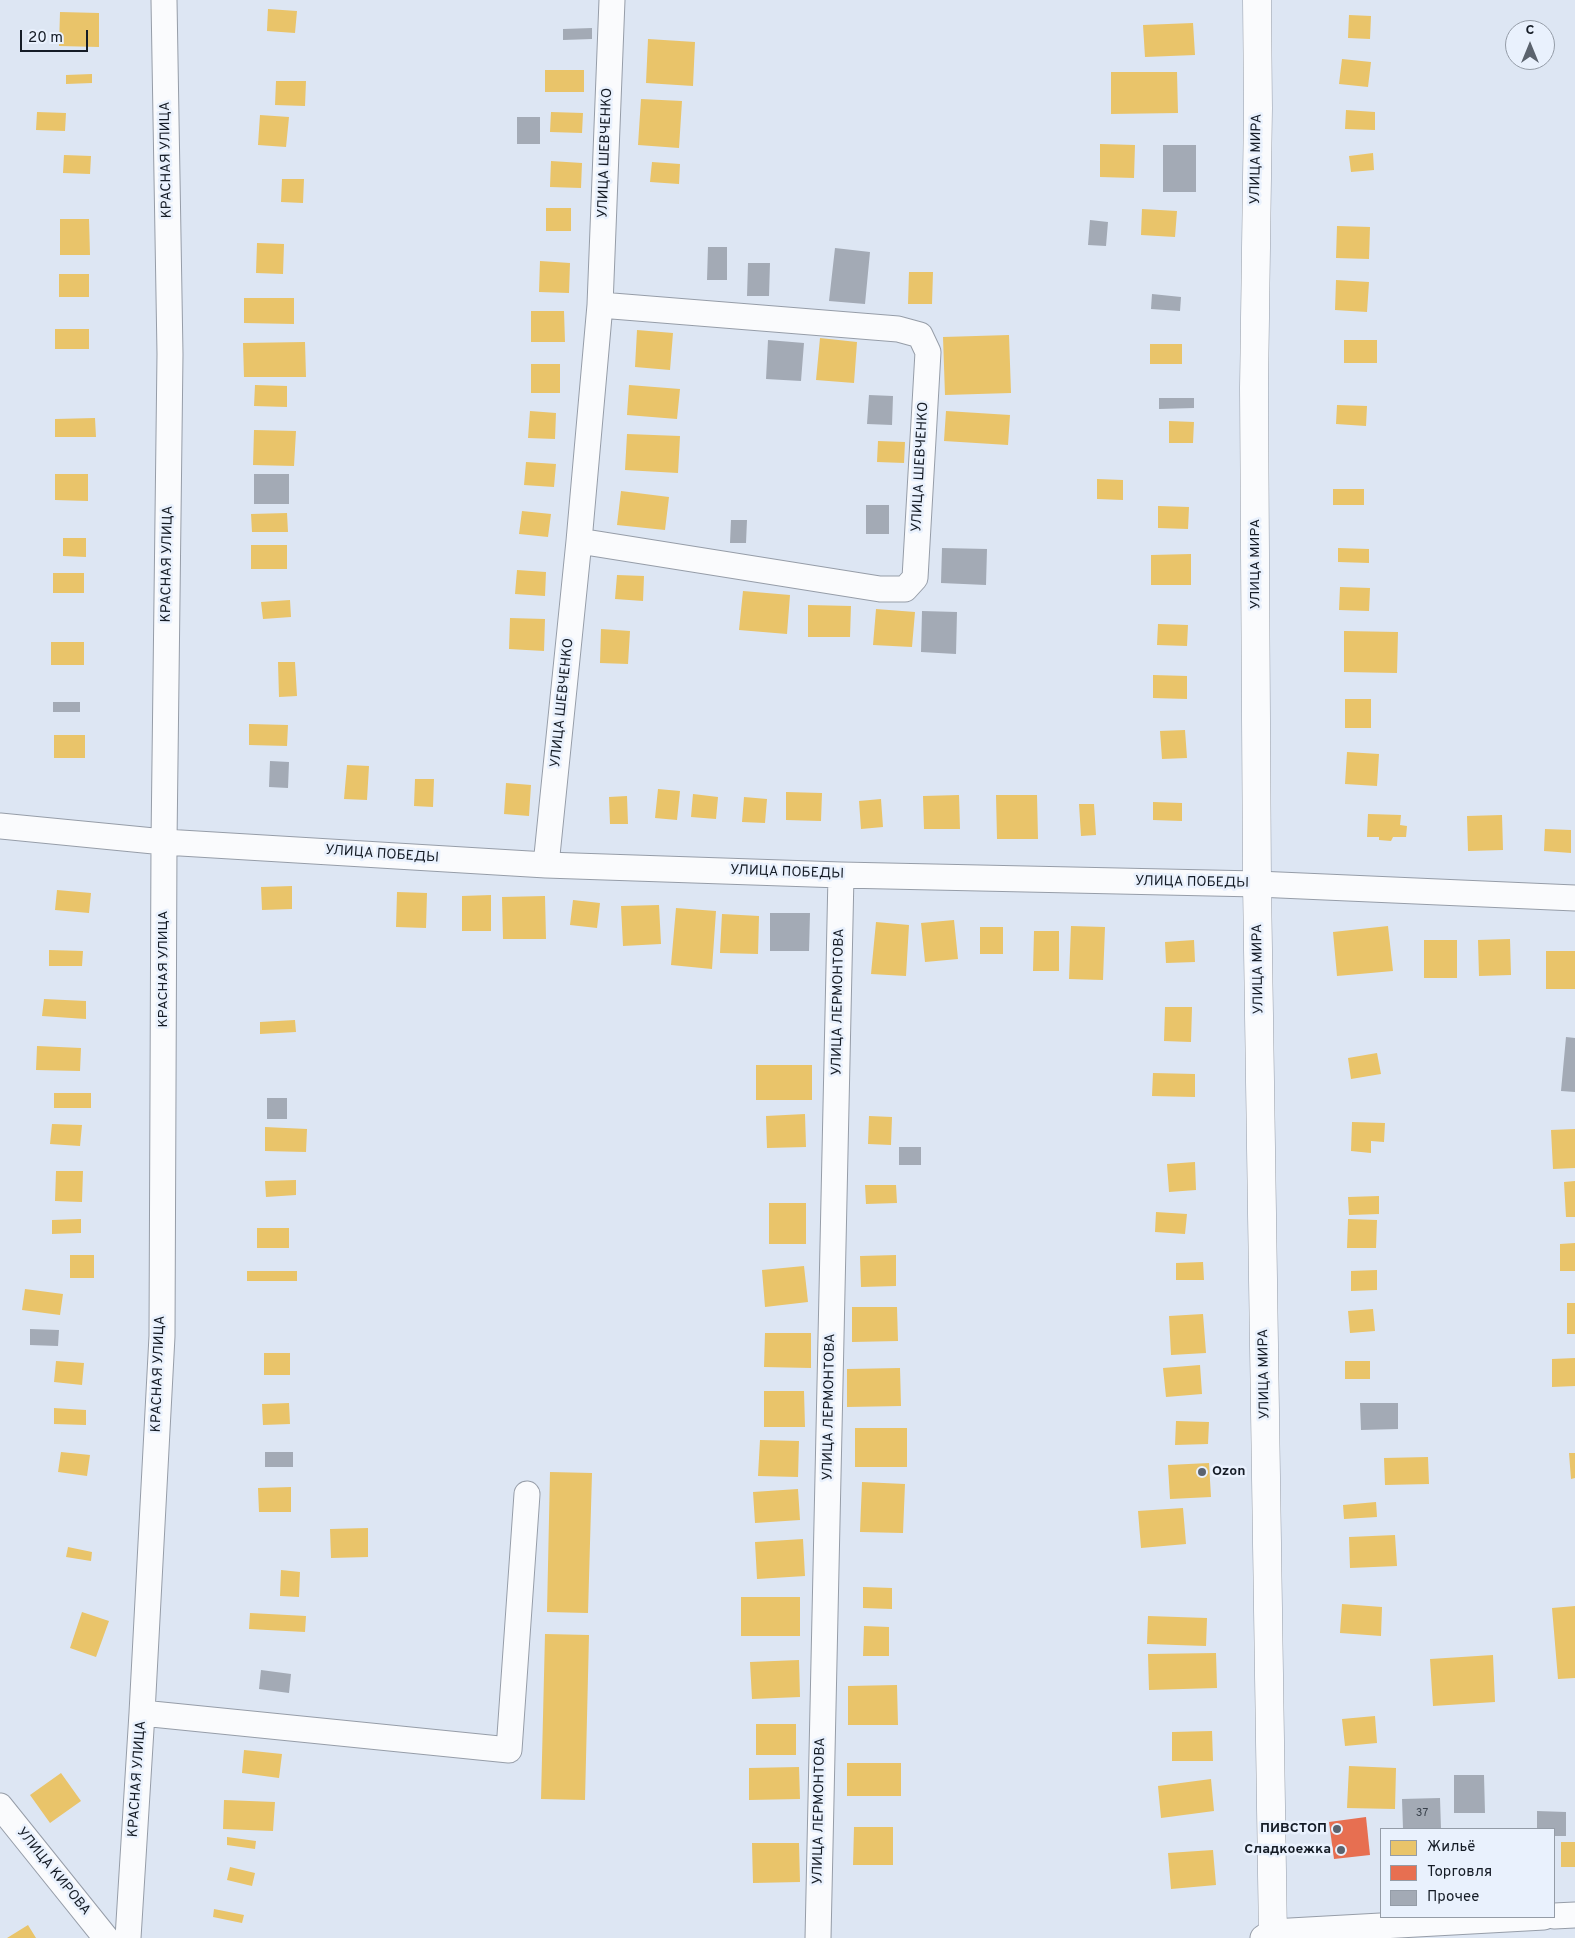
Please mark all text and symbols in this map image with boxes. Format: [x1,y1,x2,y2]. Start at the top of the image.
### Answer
scale bar [22,20,90,52]
north arrow [1505,20,1555,70]
text: С [1526,22,1534,39]
text: 20 m [28,29,63,48]
street label: УЛИЦА ШЕВЧЕНКО [595,88,617,218]
street label: КРАСНАЯ УЛИЦА [158,101,176,219]
street label: УЛИЦА МИРА [1248,114,1266,204]
street label: УЛИЦА ШЕВЧЕНКО [909,401,933,533]
street label: КРАСНАЯ УЛИЦА [159,505,177,623]
street label: УЛИЦА МИРА [1248,519,1264,609]
street label: УЛИЦА ШЕВЧЕНКО [548,637,578,769]
street label: УЛИЦА ПОБЕДЫ [325,843,439,867]
street label: УЛИЦА ПОБЕДЫ [730,863,844,883]
street label: УЛИЦА ПОБЕДЫ [1135,874,1249,892]
street label: КРАСНАЯ УЛИЦА [156,911,172,1027]
street label: УЛИЦА МИРА [1250,924,1268,1014]
street label: УЛИЦА ЛЕРМОНТОВА [829,928,849,1076]
street label: КРАСНАЯ УЛИЦА [149,1315,169,1433]
street label: УЛИЦА МИРА [1256,1329,1274,1419]
street label: УЛИЦА ЛЕРМОНТОВА [820,1333,840,1481]
place label: Ozon [1212,1464,1245,1480]
marker: Ozon [1196,1466,1208,1478]
street label: КРАСНАЯ УЛИЦА [126,1720,150,1838]
street label: УЛИЦА ЛЕРМОНТОВА [810,1737,830,1885]
house number: 37 [1416,1807,1428,1821]
place label: ПИВСТОП [1260,1821,1327,1837]
marker: ПИВСТОП [1331,1823,1343,1835]
street label: УЛИЦА КИРОВА [12,1825,94,1919]
legend [1380,1828,1555,1918]
text: Жильё [1427,1838,1475,1857]
place label: Сладкоежка [1244,1842,1331,1858]
marker: Сладкоежка [1335,1844,1347,1856]
text: Торговля [1427,1863,1492,1882]
text: Прочее [1427,1888,1479,1907]

